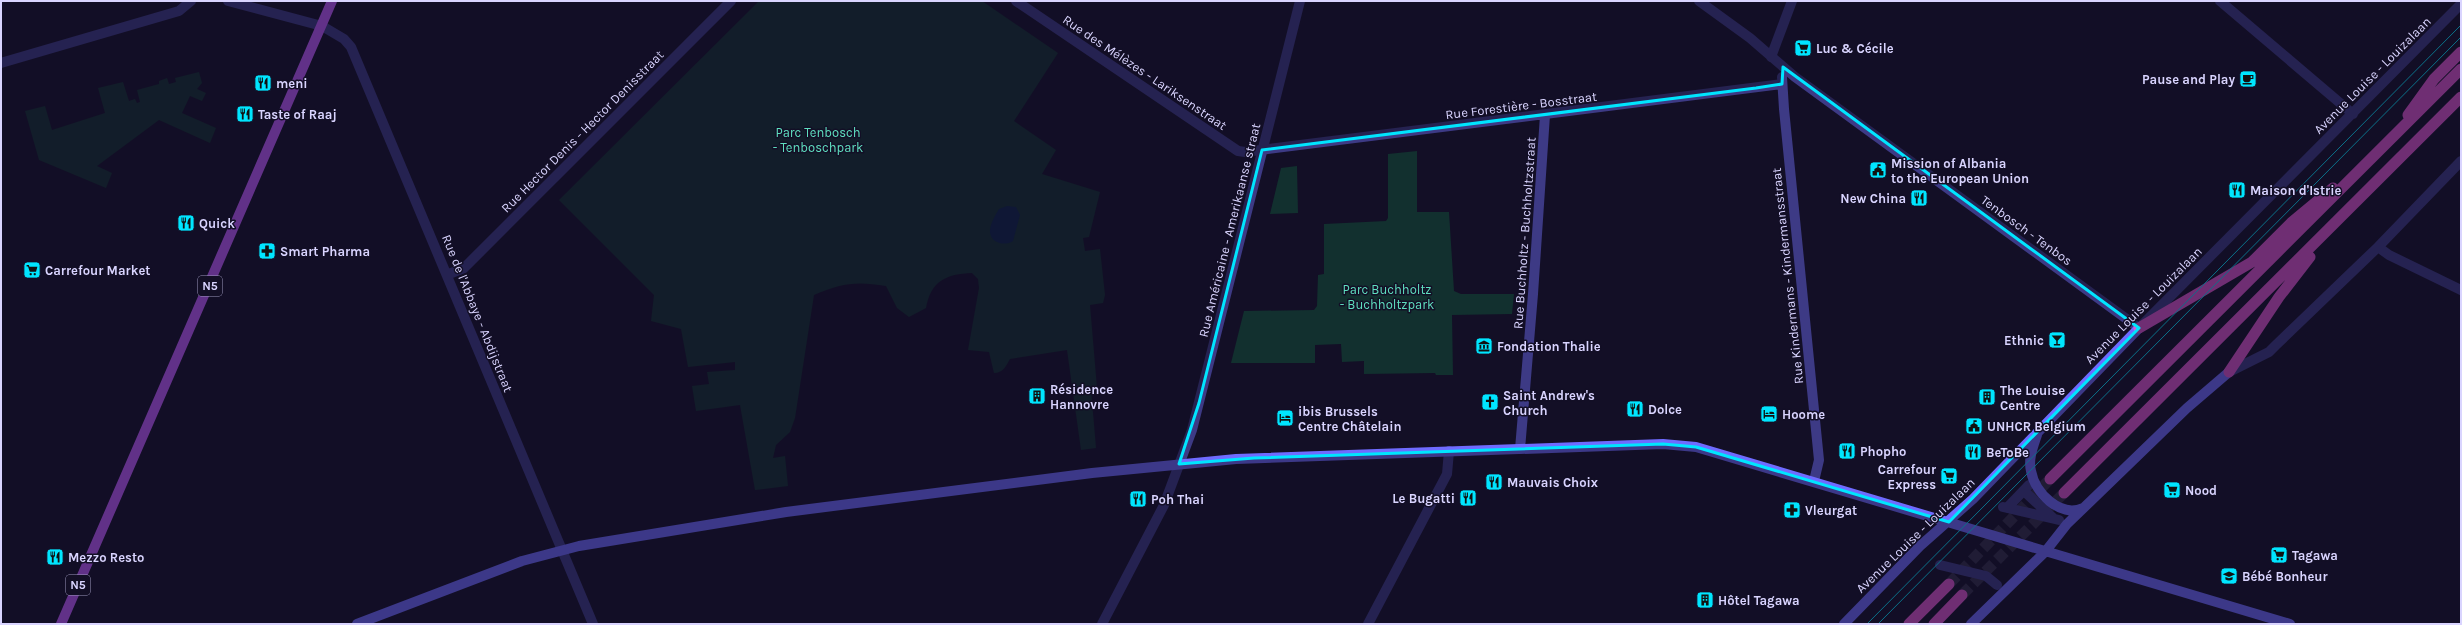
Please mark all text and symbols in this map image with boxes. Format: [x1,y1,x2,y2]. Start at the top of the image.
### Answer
street label: Rue des Mélèzes - Lariksenstraat [1060,12,1230,133]
street label: Avenue Louise - Louizalaan [2311,14,2434,137]
supermarket icon: Luc & Cécile [1793,38,1813,58]
place label: Luc & Cécile [1816,41,1894,56]
street label: Rue Hector Denis - Hector Denisstraat [498,47,667,216]
cafe icon: Pause and Play [2238,69,2258,89]
place label: Pause and Play [2142,72,2235,87]
restaurant icon: meni [253,73,273,93]
place label: meni [276,76,308,91]
street label: Rue Forestière - Bosstraat [1444,89,1598,122]
restaurant icon: Taste of Raaj [235,104,255,124]
place label: Taste of Raaj [258,107,337,122]
street label: Rue Américaine - Amerikaanse straat [1196,121,1263,339]
park label: Parc Tenbosch - Tenboschpark [773,125,863,155]
street label: Rue Buchholtz - Buchholtzstraat [1510,137,1539,329]
place label: Mission of Albania to the European Union [1891,156,2029,186]
public building icon: Mission of Albania to the European Union [1868,160,1888,180]
street label: Rue Kindermans - Kindermansstraat [1769,167,1806,385]
restaurant icon: Maison d'Istrie [2227,180,2247,200]
place label: Maison d'Istrie [2250,183,2341,198]
restaurant icon: New China [1909,188,1929,208]
place label: New China [1840,191,1906,206]
street label: Tenbosch - Tenbos [1978,192,2075,268]
restaurant icon: Quick [176,213,196,233]
place label: Quick [199,216,235,231]
street label: Rue de l'Abbaye - Abdijstraat [439,232,516,394]
pharmacy icon: Smart Pharma [257,241,277,261]
place label: Smart Pharma [280,244,370,259]
street label: Avenue Louise - Louizalaan [2082,244,2205,367]
supermarket icon: Carrefour Market [22,260,42,280]
place label: Carrefour Market [45,263,150,278]
road number: N5 [198,276,222,296]
park label: Parc Buchholtz - Buchholtzpark [1340,282,1434,312]
bar icon: Ethnic [2047,330,2067,350]
place label: Ethnic [2004,333,2044,348]
museum icon: Fondation Thalie [1474,336,1494,356]
place label: Fondation Thalie [1497,339,1601,354]
place label: Résidence Hannovre [1050,382,1113,412]
place label: The Louise Centre [2000,383,2065,413]
building icon: Résidence Hannovre [1027,386,1047,406]
building icon: The Louise Centre [1977,387,1997,407]
place label: Saint Andrew's Church [1503,388,1595,418]
church icon: Saint Andrew's Church [1480,392,1500,412]
restaurant icon: Dolce [1625,399,1645,419]
place label: Dolce [1648,402,1682,417]
place label: ibis Brussels Centre Châtelain [1298,404,1402,434]
hotel icon: Hoome [1759,404,1779,424]
place label: Hoome [1782,407,1825,422]
hotel icon: ibis Brussels Centre Châtelain [1275,408,1295,428]
public building icon: UNHCR Belgium [1964,416,1984,436]
place label: UNHCR Belgium [1987,419,2086,434]
restaurant icon: Phopho [1837,441,1857,461]
restaurant icon: BeToBe [1963,442,1983,462]
place label: Phopho [1860,444,1906,459]
place label: BeToBe [1986,445,2029,460]
place label: Carrefour Express [1878,462,1937,492]
supermarket icon: Carrefour Express [1939,466,1959,486]
restaurant icon: Mauvais Choix [1484,472,1504,492]
place label: Mauvais Choix [1507,475,1598,490]
street label: Avenue Louise - Louizalaan [1853,475,1978,596]
supermarket icon: Nood [2162,480,2182,500]
place label: Nood [2185,483,2217,498]
restaurant icon: Le Bugatti [1458,488,1478,508]
restaurant icon: Poh Thai [1128,489,1148,509]
place label: Le Bugatti [1392,491,1455,506]
place label: Poh Thai [1151,492,1204,507]
pharmacy icon: Vleurgat [1782,500,1802,520]
place label: Vleurgat [1805,503,1857,518]
supermarket icon: Tagawa [2269,545,2289,565]
restaurant icon: Mezzo Resto [45,547,65,567]
place label: Tagawa [2292,548,2338,563]
place label: Mezzo Resto [68,550,144,565]
school or university icon: Bébé Bonheur [2219,566,2239,586]
place label: Bébé Bonheur [2242,569,2328,584]
road number: N5 [66,575,90,595]
building icon: Hôtel Tagawa [1695,590,1715,610]
place label: Hôtel Tagawa [1718,593,1800,608]

